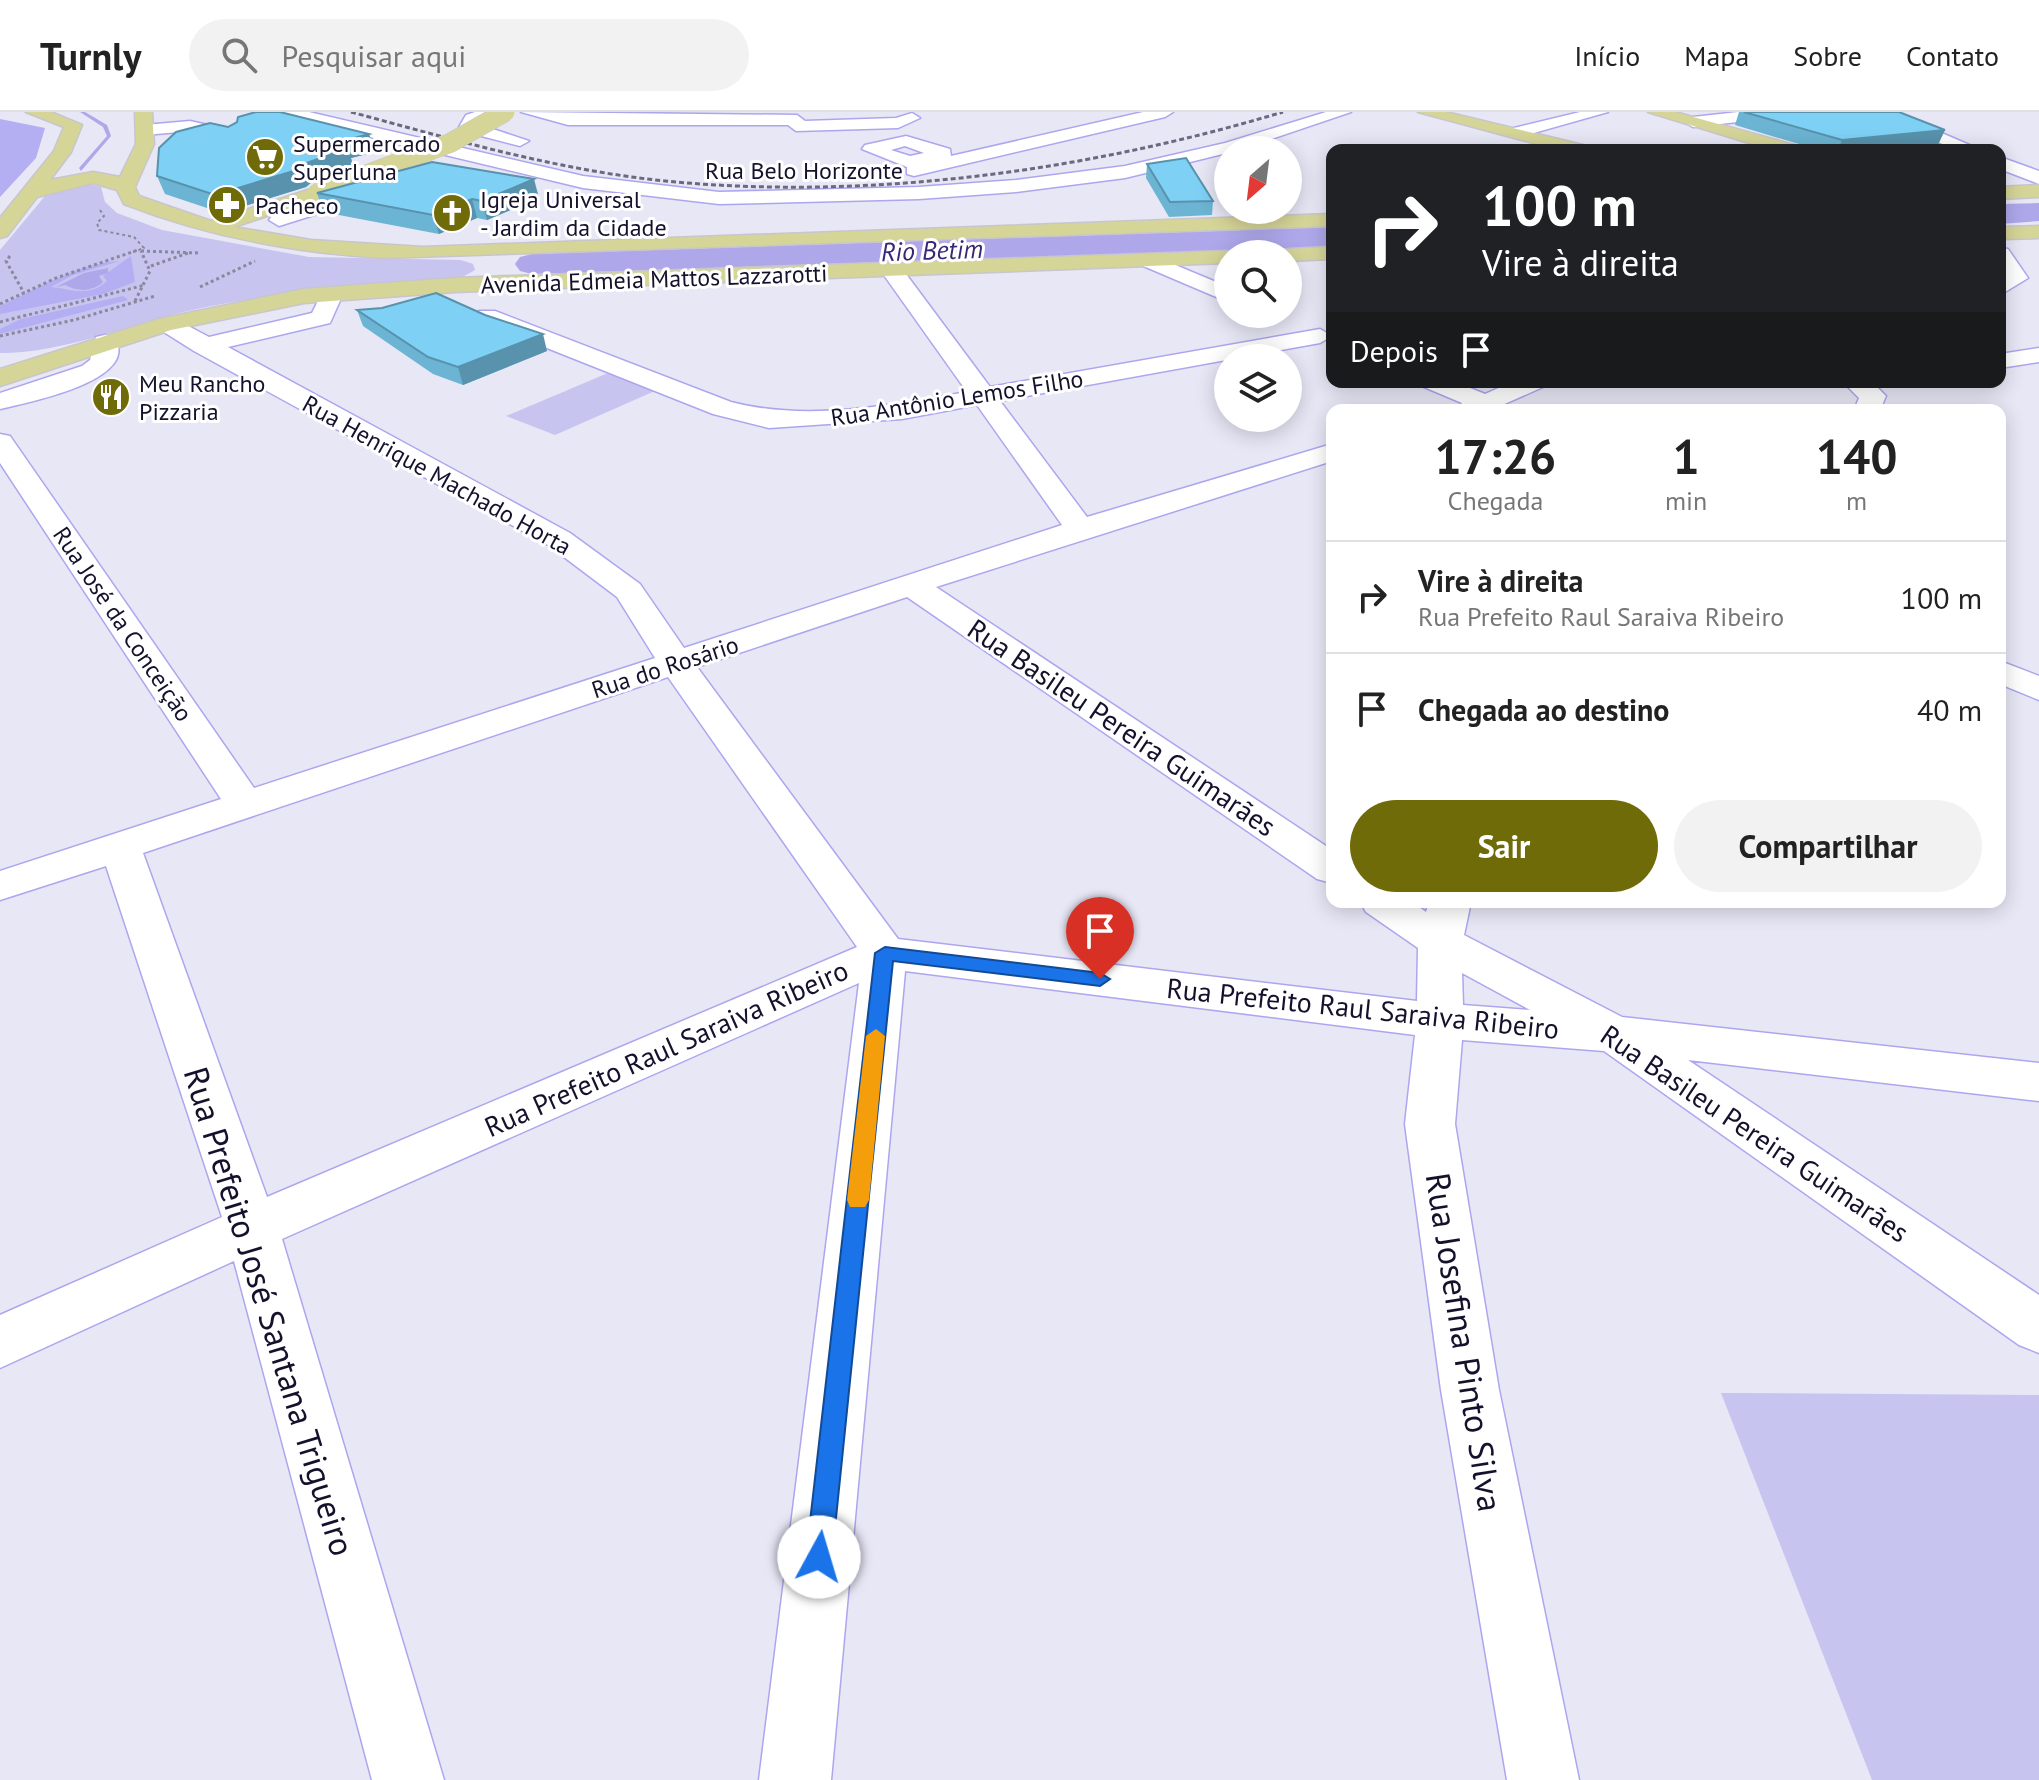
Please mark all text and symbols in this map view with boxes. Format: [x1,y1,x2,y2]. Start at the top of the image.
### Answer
search box [189,19,749,91]
text: Turnly [40,31,141,80]
icon: search [217,33,261,77]
text: Pesquisar aqui [281,36,466,75]
text: Início [1574,37,1640,74]
text: Mapa [1684,37,1749,74]
text: Sobre [1793,37,1862,74]
text: Contato [1906,37,1999,74]
place label: Supermercado Superluna [293,128,440,187]
supermarket icon: Supermercado Superluna [244,136,286,178]
north arrow [1214,136,1302,224]
map controls [1214,136,1302,432]
street label: Rua Belo Horizonte [705,155,903,186]
text: 100 m [1482,169,1637,241]
icon: right [1350,176,1454,280]
pharmacy icon: Pacheco [206,184,248,226]
place label: Igreja Universal - Jardim da Cidade [480,184,667,243]
place label: Pacheco [255,190,339,221]
church icon: Igreja Universal - Jardim da Cidade [431,192,473,234]
water label: Rio Betim [880,232,984,268]
text: Vire à direita [1482,239,1679,286]
button: search [1214,240,1302,328]
street label: Avenida Edmeia Mattos Lazzarotti [480,257,828,301]
icon: arrive [1454,328,1498,372]
text: Depois [1350,331,1438,370]
button: layers [1214,344,1302,432]
street label: Rua Antônio Lemos Filho [829,363,1085,433]
place label: Meu Rancho Pizzaria [139,368,265,427]
restaurant icon: Meu Rancho Pizzaria [90,376,132,418]
street label: Rua Henrique Machado Horta [297,388,577,562]
text: 17:26 [1435,425,1556,487]
text: 1 [1672,425,1700,487]
text: 140 [1816,425,1897,487]
text: Chegada [1448,484,1543,517]
text: min [1665,484,1707,517]
text: m [1846,484,1867,517]
street label: Rua José da Conceição [46,521,200,727]
text: Vire à direita [1418,561,1583,600]
icon: right [1350,575,1394,619]
text: 100 m [1901,578,1982,617]
text: Rua Prefeito Raul Saraiva Ribeiro [1418,600,1784,633]
street label: Rua Basileu Pereira Guimarães [961,610,1283,844]
street label: Rua do Rosário [587,629,743,705]
icon: arrive [1350,687,1394,731]
text: Chegada ao destino [1418,690,1669,729]
text: 40 m [1917,690,1982,729]
button: Sair [1350,800,1658,892]
button: Compartilhar [1674,800,1982,892]
pin [1066,897,1134,979]
icon: arrive [1078,909,1122,953]
street label: Rua Prefeito Raul Saraiva Ribeiro [478,951,854,1145]
street label: Rua Prefeito Raul Saraiva Ribeiro [1165,969,1561,1047]
street label: Rua Basileu Pereira Guimarães [1594,1016,1916,1250]
street label: Rua Prefeito José Santana Trigueiro [175,1061,365,1561]
street label: Rua Josefina Pinto Silva [1416,1170,1514,1514]
position arrow [777,1515,861,1599]

